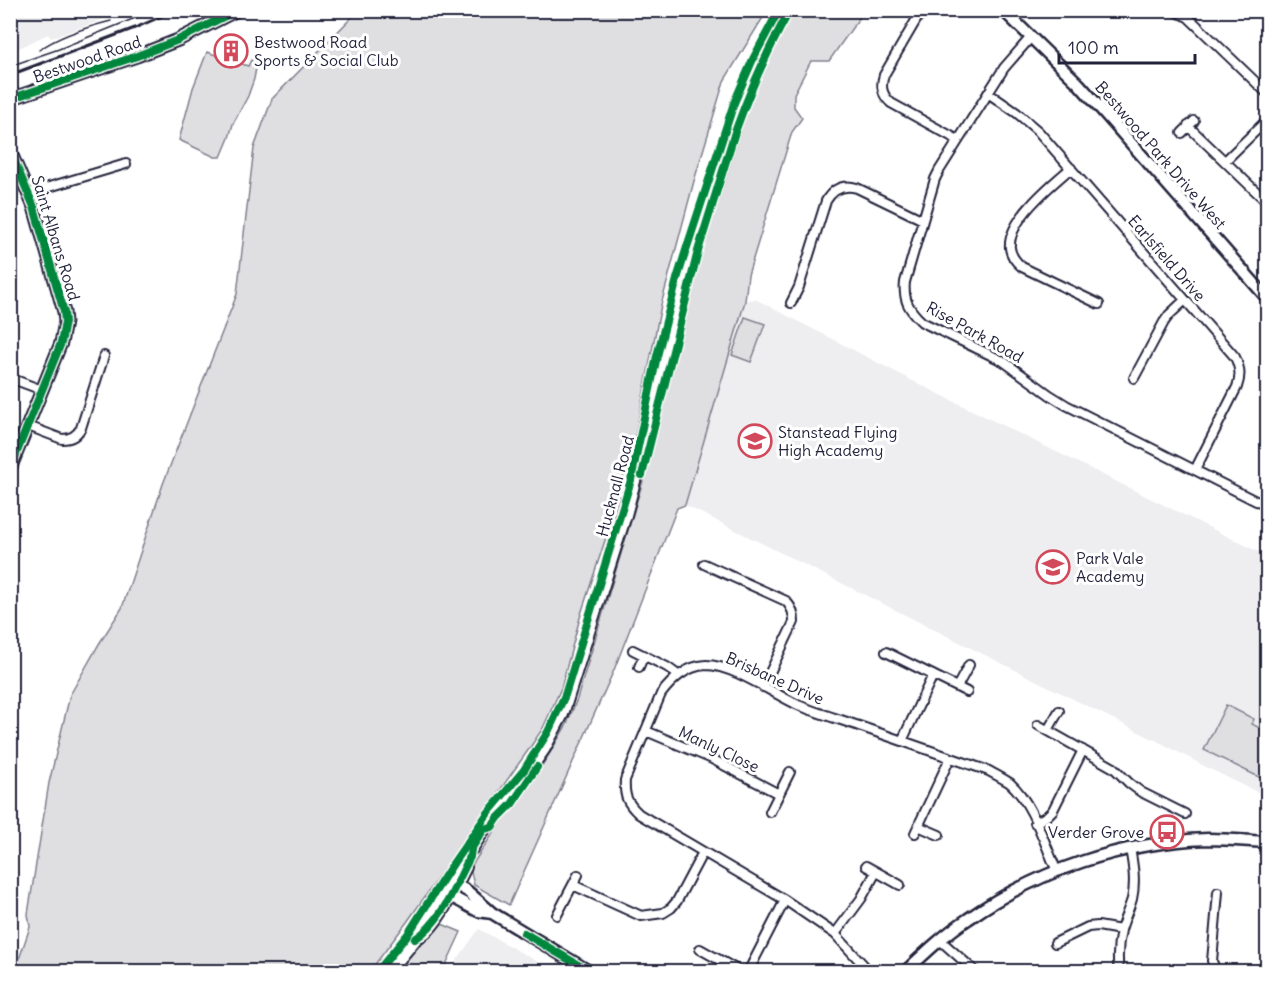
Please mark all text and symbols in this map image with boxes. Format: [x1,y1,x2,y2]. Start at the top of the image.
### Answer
scale bar [1059,27,1196,65]
street label: Bestwood Road [30,31,144,87]
place label: Bestwood Road Sports & Social Club [254,32,399,70]
building icon: Bestwood Road Sports & Social Club [213,33,249,69]
text: 100 m [1068,36,1119,59]
street label: Bestwood Park Drive West [1091,77,1231,233]
street label: Saint Albans Road [27,173,85,303]
street label: Earlsfield Drive [1124,211,1210,305]
street label: Rise Park Road [923,297,1027,367]
place label: Stanstead Flying High Academy [778,422,897,460]
school or university icon: Stanstead Flying High Academy [737,423,773,459]
street label: Hucknall Road [592,433,638,539]
place label: Park Vale Academy [1076,548,1144,586]
school or university icon: Park Vale Academy [1035,549,1071,585]
street label: Brisbane Drive [723,647,827,709]
street label: Manly Close [675,722,763,776]
bus stop icon: Verder Grove [1149,814,1185,850]
place label: Verder Grove [1048,822,1144,842]

